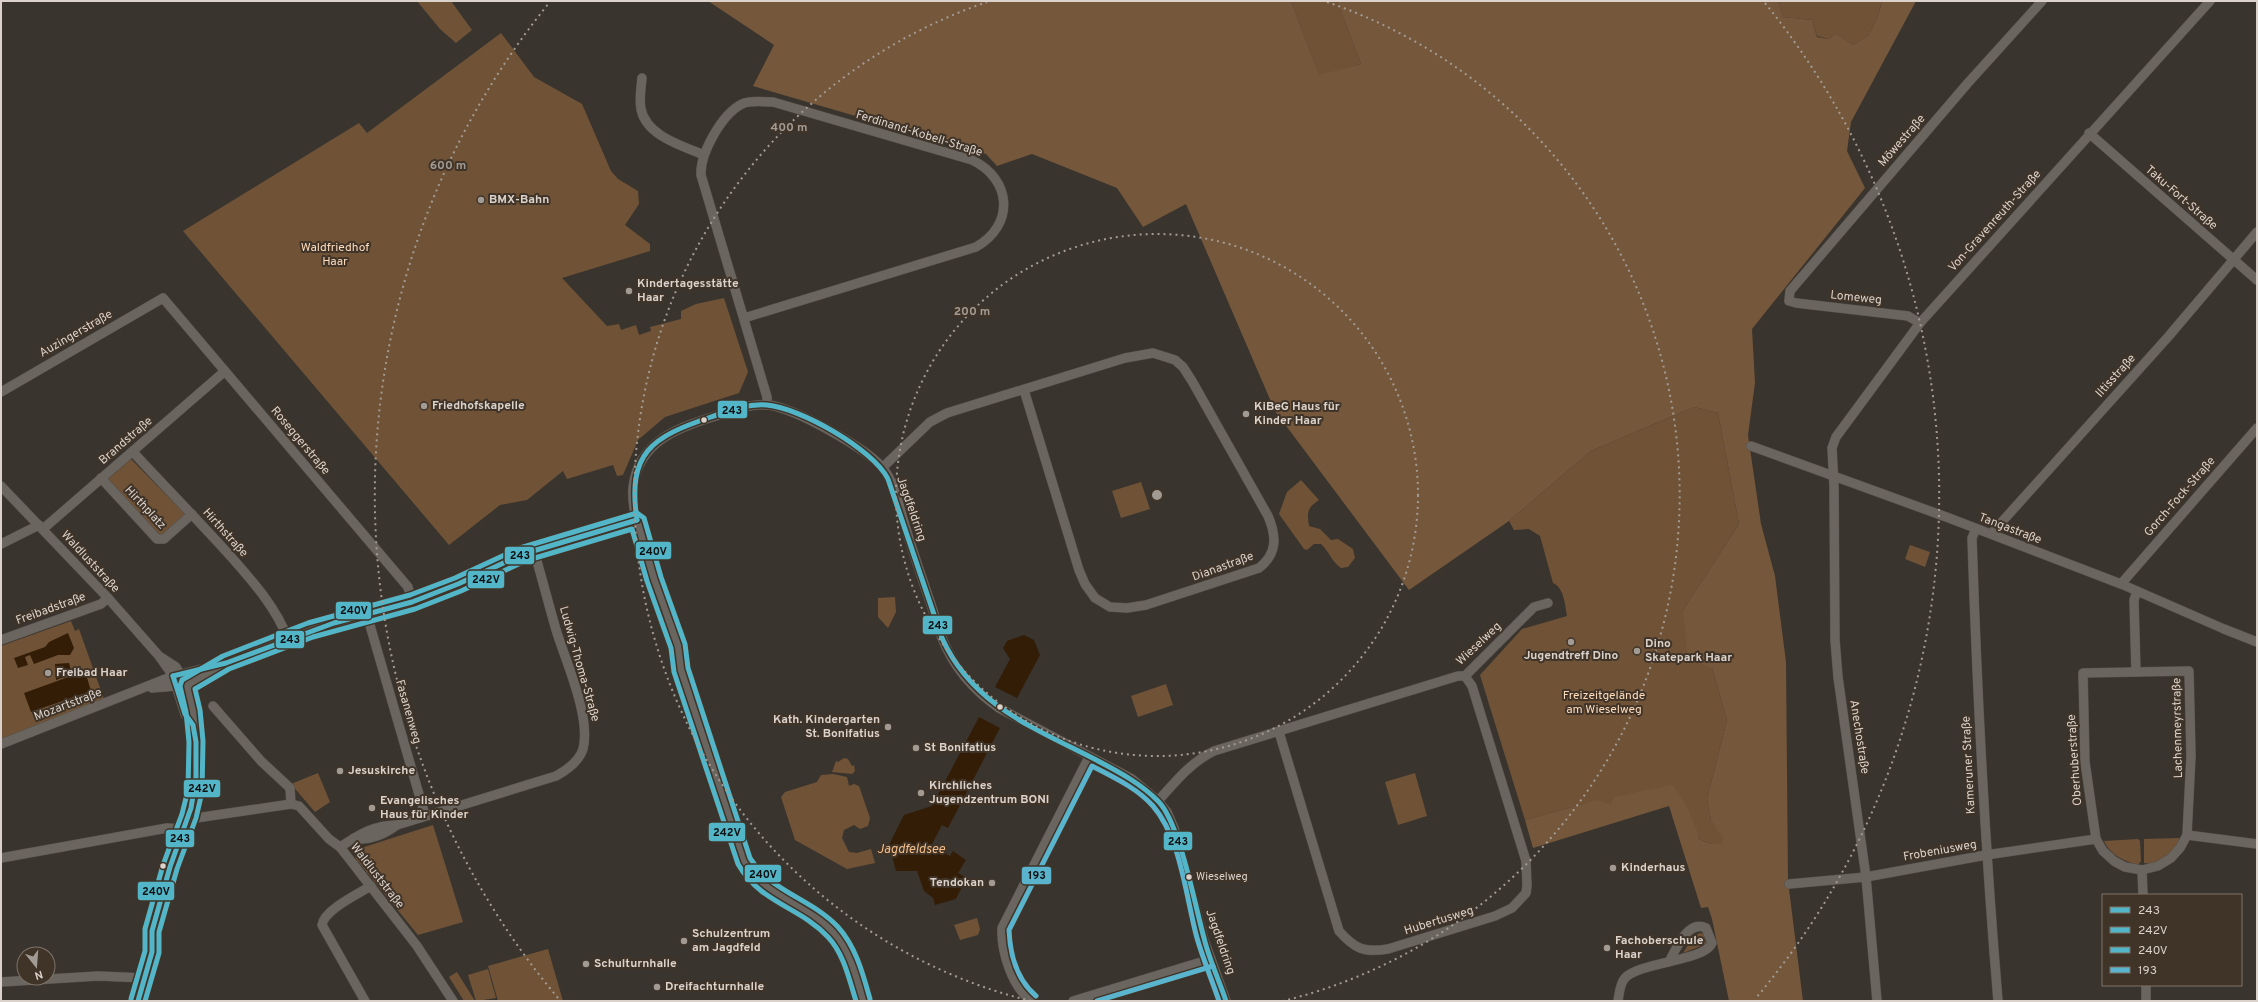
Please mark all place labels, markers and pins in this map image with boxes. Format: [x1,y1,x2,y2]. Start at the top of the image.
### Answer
place label: BMX-Bahn [489,192,549,208]
marker: BMX-Bahn [476,195,486,205]
place label: Kindertagesstätte Haar [637,276,739,306]
marker: Kindertagesstätte Haar [624,286,634,296]
place label: Friedhofskapelle [432,398,525,414]
place label: KiBeG Haus für Kinder Haar [1254,399,1340,429]
marker: Friedhofskapelle [419,401,429,411]
marker: KiBeG Haus für Kinder Haar [1241,409,1251,419]
unlabelled marker [699,415,709,425]
centre of rings [1150,488,1164,502]
place label: Dino Skatepark Haar [1645,636,1732,666]
marker: Jugendtreff Dino [1566,637,1576,647]
marker: Dino Skatepark Haar [1632,646,1642,656]
place label: Jugendtreff Dino [1524,648,1619,664]
place label: Freibad Haar [56,665,128,681]
marker: Freibad Haar [43,668,53,678]
unlabelled marker [995,702,1005,712]
place label: Kath. Kindergarten St. Bonifatius [773,712,880,742]
marker: Kath. Kindergarten St. Bonifatius [883,722,893,732]
place label: St Bonifatius [924,740,996,756]
marker: St Bonifatius [911,743,921,753]
place label: Jesuskirche [348,763,416,779]
marker: Jesuskirche [335,766,345,776]
place label: Kirchliches Jugendzentrum BONI [929,778,1049,808]
marker: Kirchliches Jugendzentrum BONI [916,788,926,798]
place label: Evangelisches Haus für Kinder [380,793,469,823]
marker: Evangelisches Haus für Kinder [367,803,377,813]
place label: Kinderhaus [1621,860,1686,876]
unlabelled marker [158,861,168,871]
marker: Kinderhaus [1608,863,1618,873]
place label: Wieselweg [1196,870,1248,884]
marker: Wieselweg [1184,872,1194,882]
place label: Tendokan [930,875,984,891]
marker: Tendokan [987,878,997,888]
place label: Schulzentrum am Jagdfeld [692,926,770,956]
place label: Fachoberschule Haar [1615,933,1704,963]
marker: Schulzentrum am Jagdfeld [679,936,689,946]
marker: Fachoberschule Haar [1602,943,1612,953]
place label: Schulturnhalle [594,956,677,972]
marker: Schulturnhalle [581,959,591,969]
place label: Dreifachturnhalle [665,979,764,995]
marker: Dreifachturnhalle [652,982,662,992]

